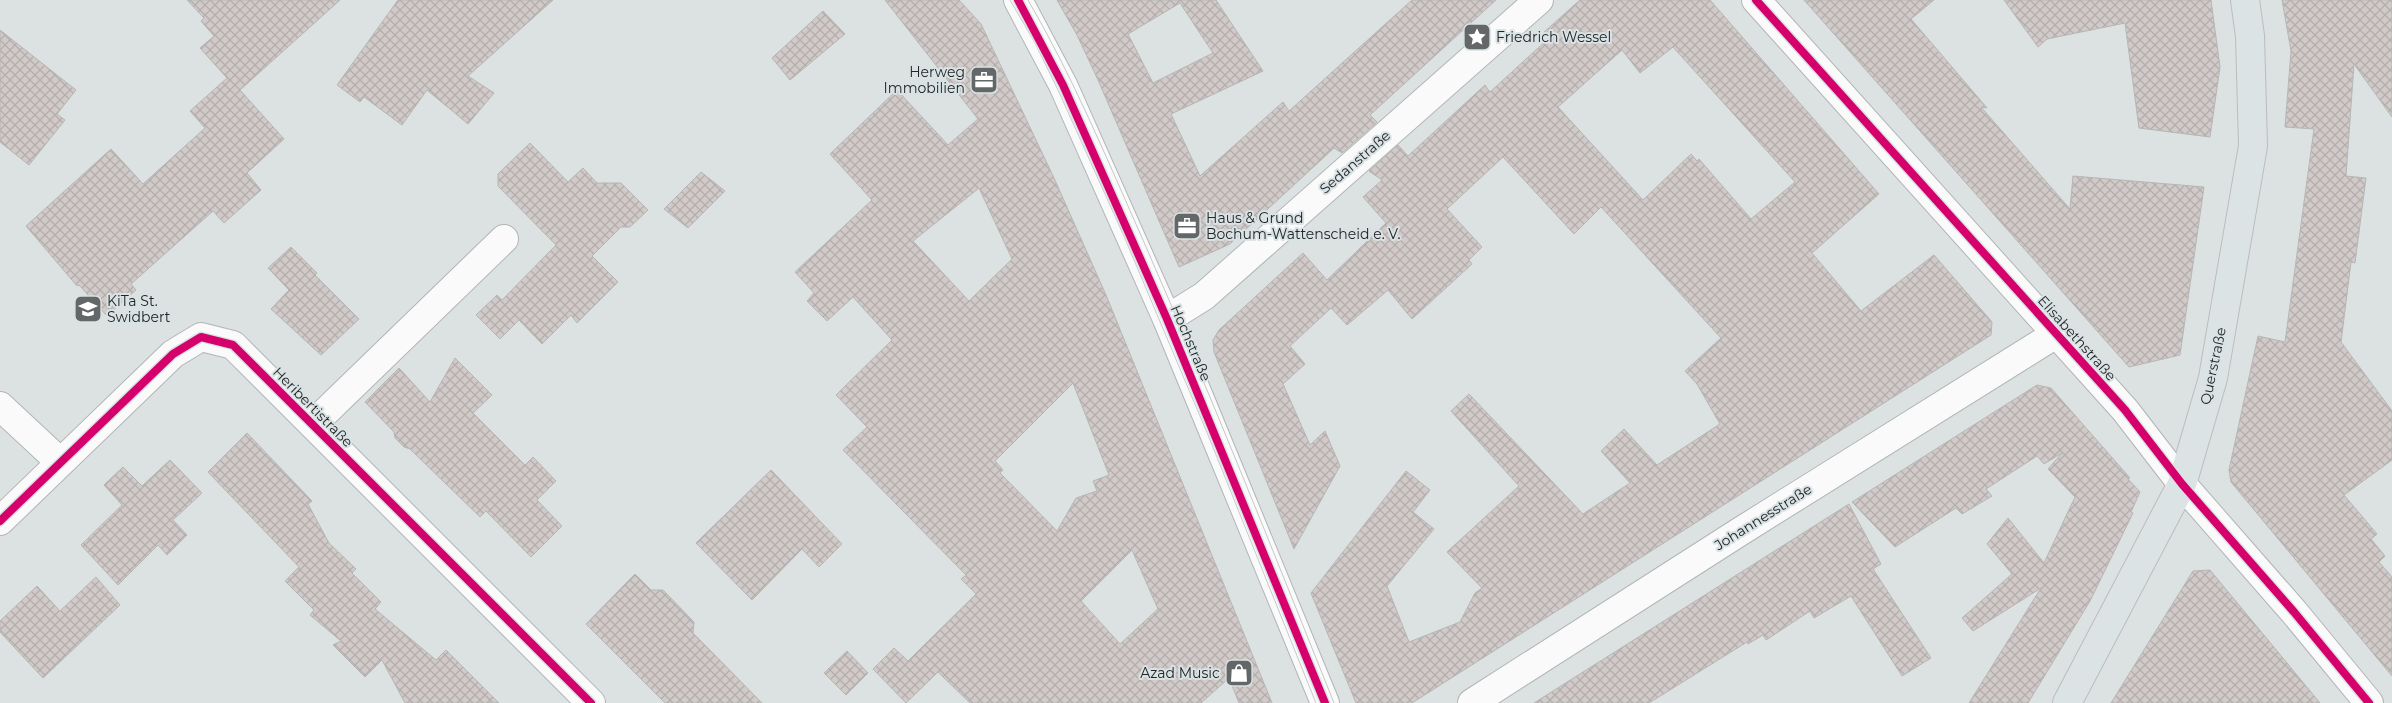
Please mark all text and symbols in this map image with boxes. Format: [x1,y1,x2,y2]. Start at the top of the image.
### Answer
place icon: Friedrich Wessel [1462,22,1492,52]
place label: Friedrich Wessel [1496,28,1611,46]
place label: Herweg Immobilien [884,63,965,97]
office icon: Herweg Immobilien [969,65,999,95]
street label: Sedanstraße [1316,126,1394,198]
place label: Haus & Grund Bochum-Wattenscheid e. V. [1206,209,1401,243]
office icon: Haus & Grund Bochum-Wattenscheid e. V. [1172,211,1202,241]
place label: KiTa St. Swidbert [107,292,171,326]
street label: Elisabethstraße [2034,292,2120,384]
school or university icon: KiTa St. Swidbert [73,294,103,324]
street label: Hochstraße [1167,302,1215,384]
street label: Querstraße [2196,326,2230,406]
street label: Heribertistraße [269,363,357,451]
street label: Johannesstraße [1710,480,1815,555]
shop icon: Azad Music [1224,658,1254,688]
place label: Azad Music [1140,664,1220,682]

